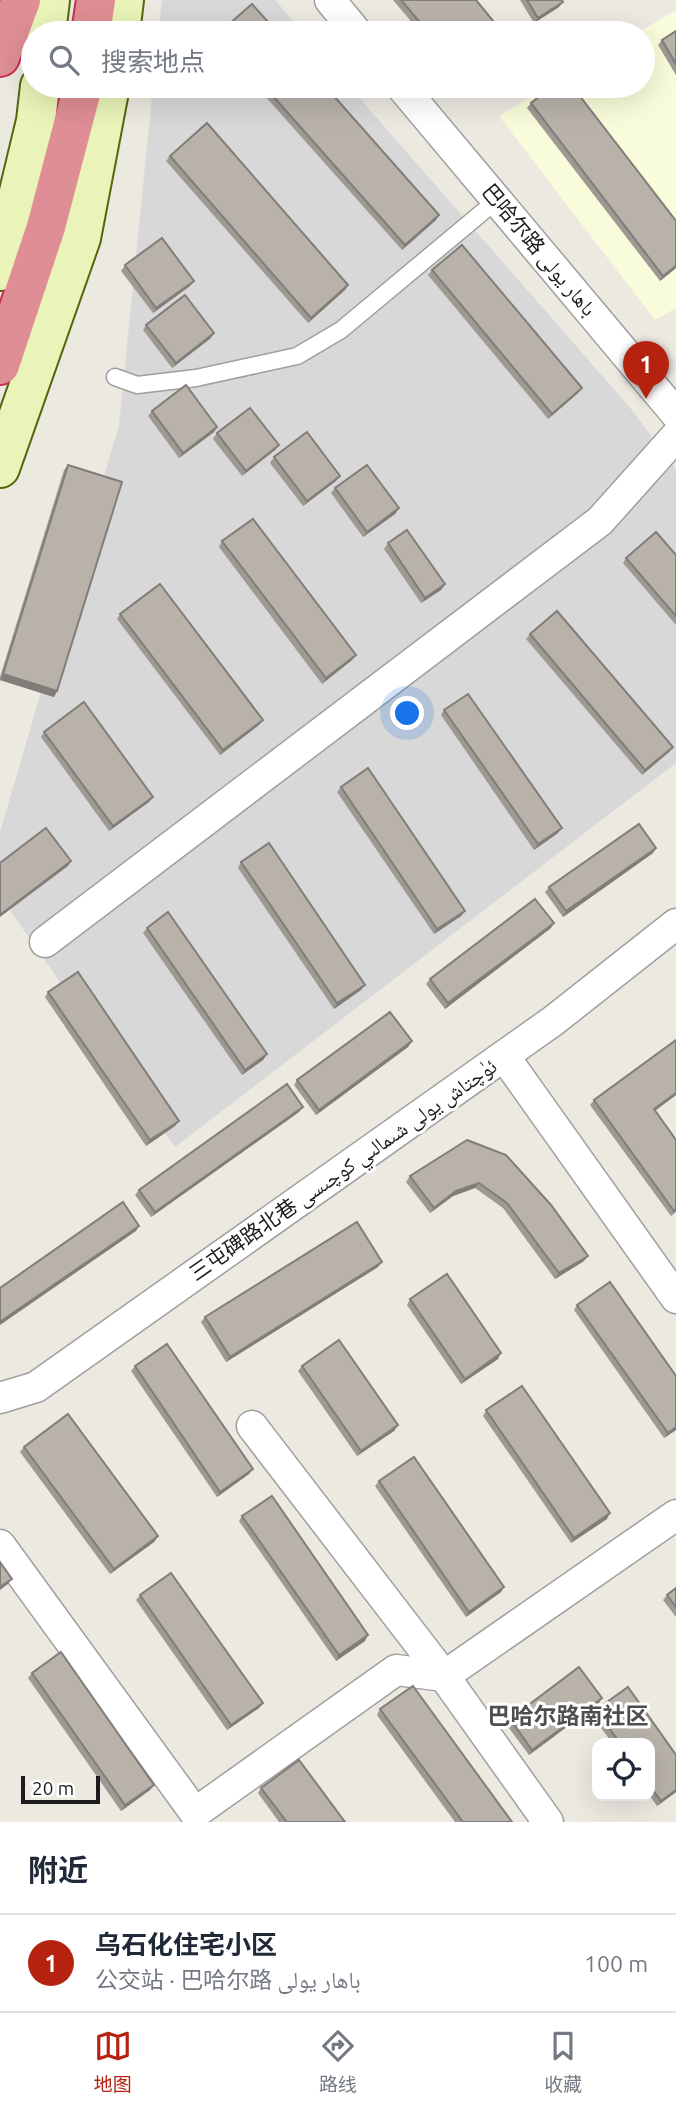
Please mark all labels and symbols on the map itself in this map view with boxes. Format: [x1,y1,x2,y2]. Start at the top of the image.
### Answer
street label: 巴哈尔路 باھار يولى [476,179,602,321]
pin: 1 [623,341,669,399]
your location [390,696,424,730]
street label: 三屯碑路北巷 ئۈچتاش يولى شىمالىي كوچىسى [184,1053,504,1289]
district label: 巴哈尔路南社区 [488,1703,649,1728]
scale bar [21,1773,100,1805]

